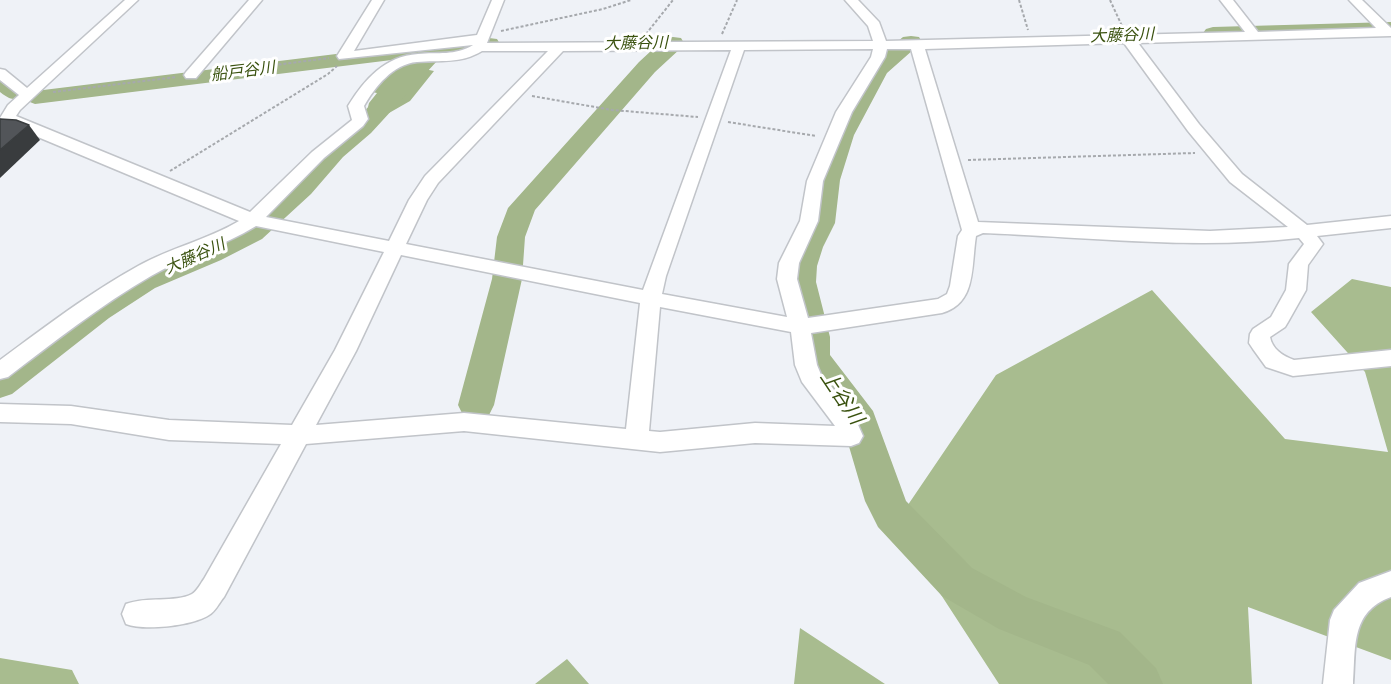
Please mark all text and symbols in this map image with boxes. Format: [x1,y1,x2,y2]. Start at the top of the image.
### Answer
water label: 大藤谷川 [1090,25,1154,47]
water label: 大藤谷川 [604,34,668,54]
water label: 船戸谷川 [210,59,276,85]
water label: 大藤谷川 [162,235,228,279]
water label: 上谷川 [814,366,868,430]

